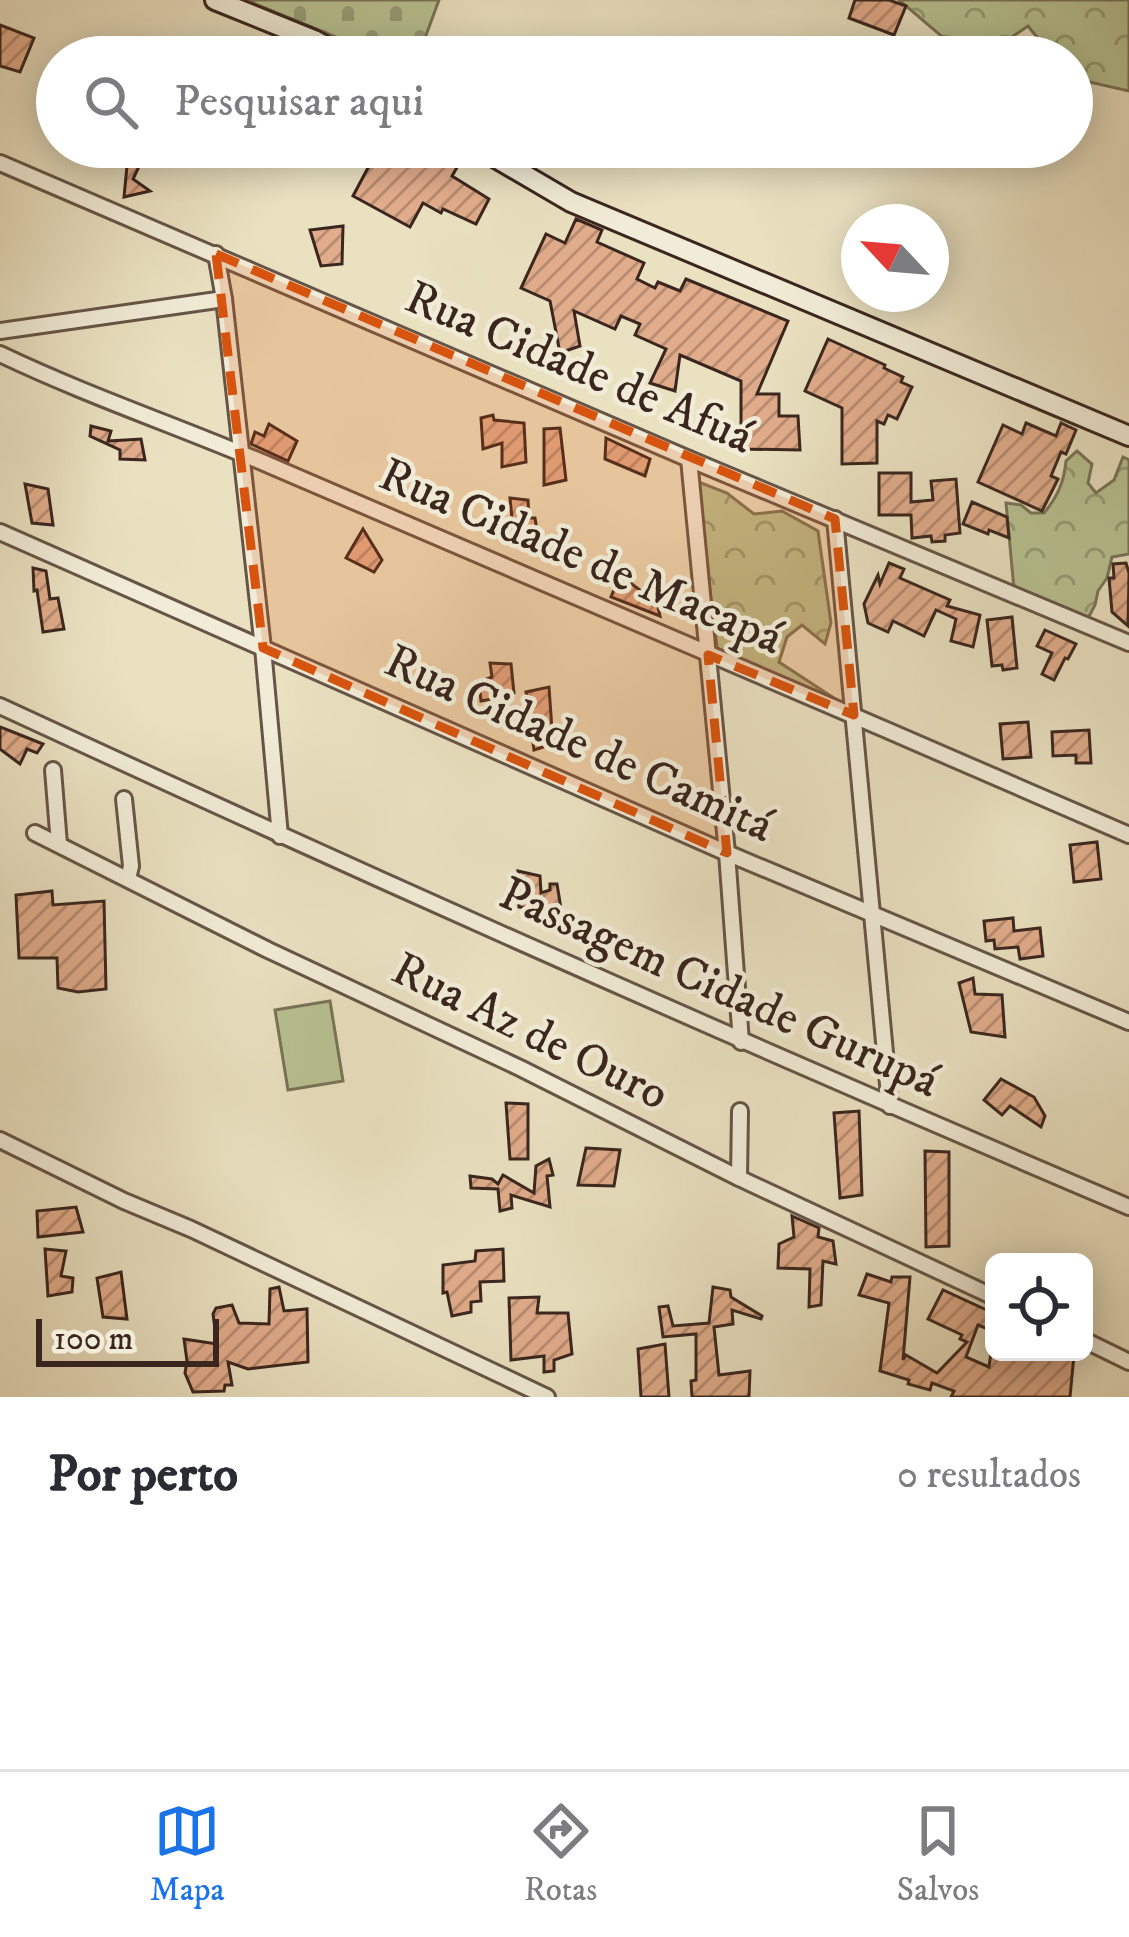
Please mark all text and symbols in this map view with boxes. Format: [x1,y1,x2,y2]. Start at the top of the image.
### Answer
search box [36,36,1093,168]
icon: search [78,69,144,135]
text: Pesquisar aqui [174,74,424,130]
north arrow [841,204,949,312]
street label: Rua Cidade de Afuá [396,268,762,469]
street label: Rua Cidade de Macapá [370,445,792,669]
street label: Rua Cidade de Camitá [376,631,783,857]
street label: Passagem Cidade Gurupá [490,864,949,1112]
street label: Rua Az de Ouro [382,939,678,1125]
map controls [985,1253,1093,1361]
button: locate [985,1253,1093,1361]
scale bar [36,1313,219,1366]
text: 100 m [54,1319,133,1360]
text: Por perto [48,1443,238,1507]
text: 0 resultados [897,1451,1081,1500]
tab: Mapa [150,1798,224,1911]
tab: Rotas [524,1798,597,1911]
tab: Salvos [897,1798,979,1911]

